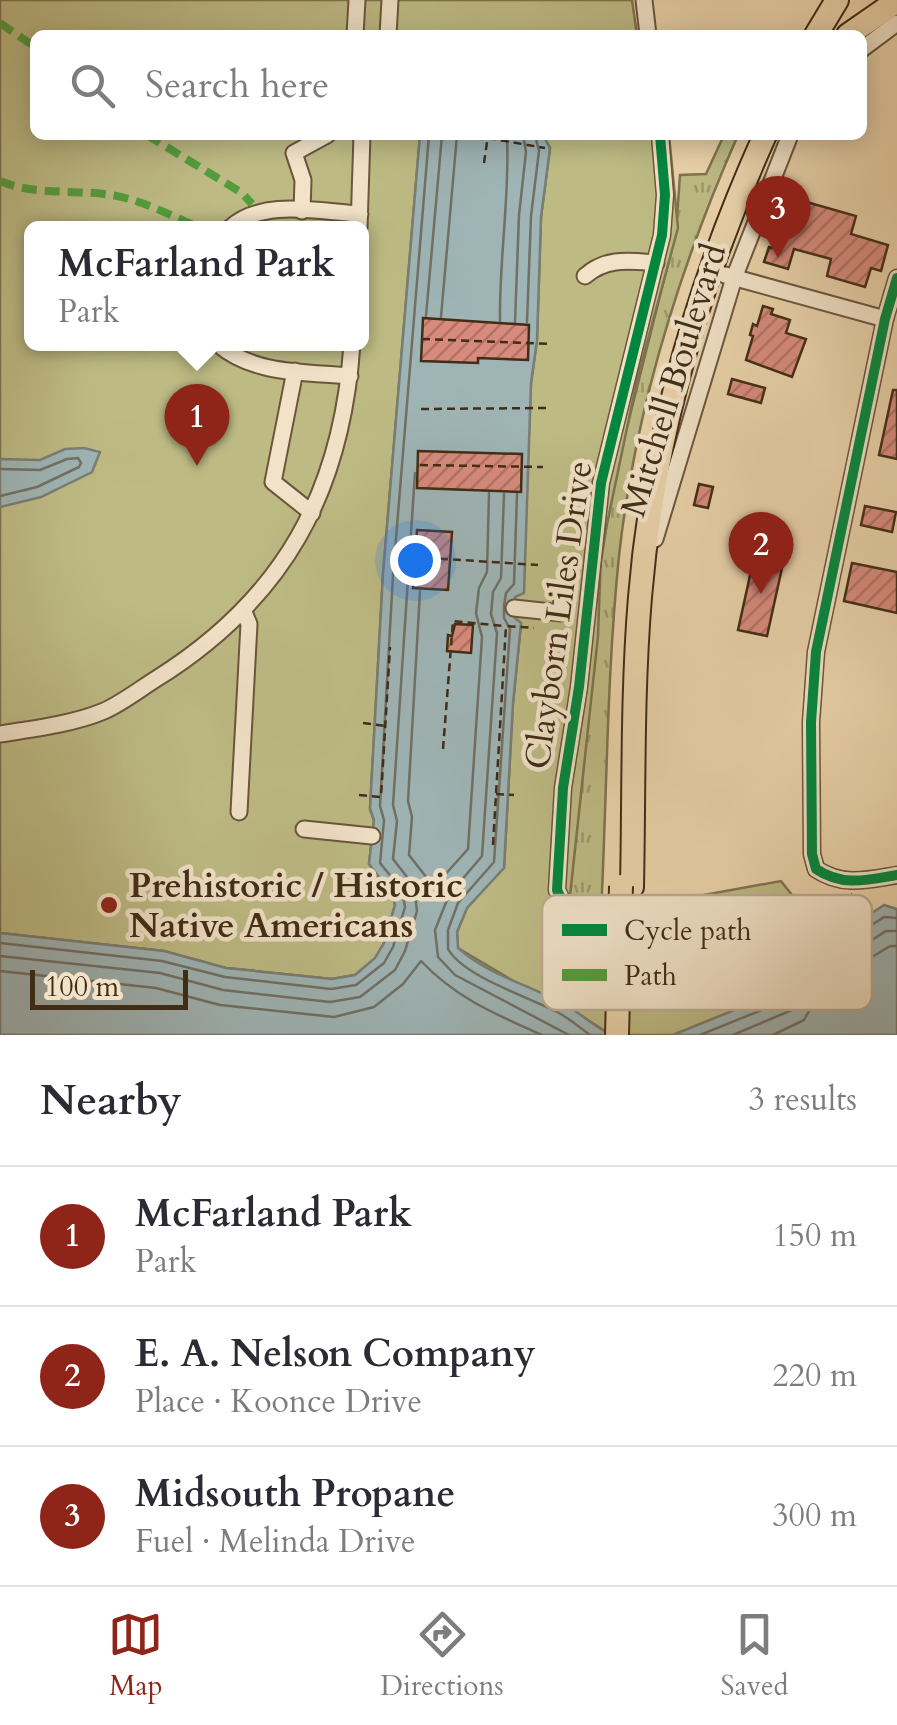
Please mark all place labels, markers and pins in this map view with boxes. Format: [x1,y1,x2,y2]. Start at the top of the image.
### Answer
pin: 3 [746,176,810,258]
pin: 1 [164,384,230,466]
pin: 2 [728,512,794,594]
place label: Prehistoric / Historic Native Americans [129,862,463,950]
marker: Prehistoric / Historic Native Americans [98,894,120,916]

